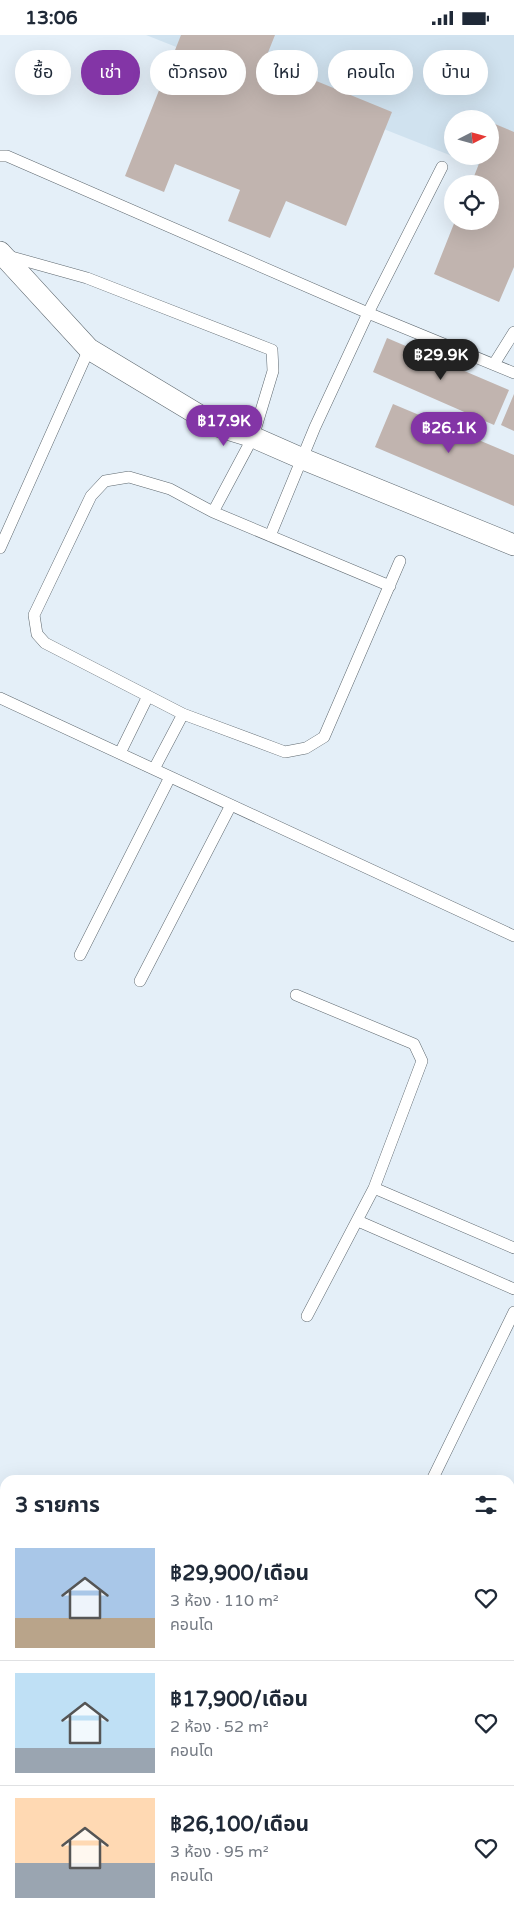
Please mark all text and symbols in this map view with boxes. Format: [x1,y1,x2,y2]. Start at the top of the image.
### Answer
text: 13:06 [25,7,78,29]
chip: ซื้อ [15,50,71,95]
chip: เช่า [81,50,140,95]
chip: ตัวกรอง [150,50,246,95]
chip: ใหม่ [256,50,318,95]
chip: คอนโด [328,50,413,95]
chip: บ้าน [423,50,488,95]
north arrow [444,110,499,165]
map controls [444,110,499,230]
button: locate [444,175,499,230]
pin: ฿29.9K [400,339,482,381]
text: ฿29.9K [414,345,468,365]
pin: ฿17.9K [183,405,265,447]
text: ฿17.9K [197,411,251,431]
pin: ฿26.1K [408,411,490,454]
text: ฿26.1K [422,418,476,438]
icon: filters [472,1491,500,1519]
text: 3 รายการ [15,1493,100,1518]
text: ฿29,900/เดือน [170,1561,309,1586]
icon: home [55,1568,115,1628]
icon: heart [472,1584,500,1612]
text: 3 ห้อง · 110 m² [170,1591,279,1611]
text: คอนโด [170,1615,213,1635]
text: ฿17,900/เดือน [170,1687,308,1712]
icon: home [55,1693,115,1753]
icon: heart [472,1709,500,1737]
text: 2 ห้อง · 52 m² [170,1717,269,1737]
text: คอนโด [170,1741,213,1761]
text: ฿26,100/เดือน [170,1812,309,1837]
icon: home [55,1818,115,1878]
icon: heart [472,1834,500,1862]
text: 3 ห้อง · 95 m² [170,1842,269,1862]
text: คอนโด [170,1866,213,1886]

